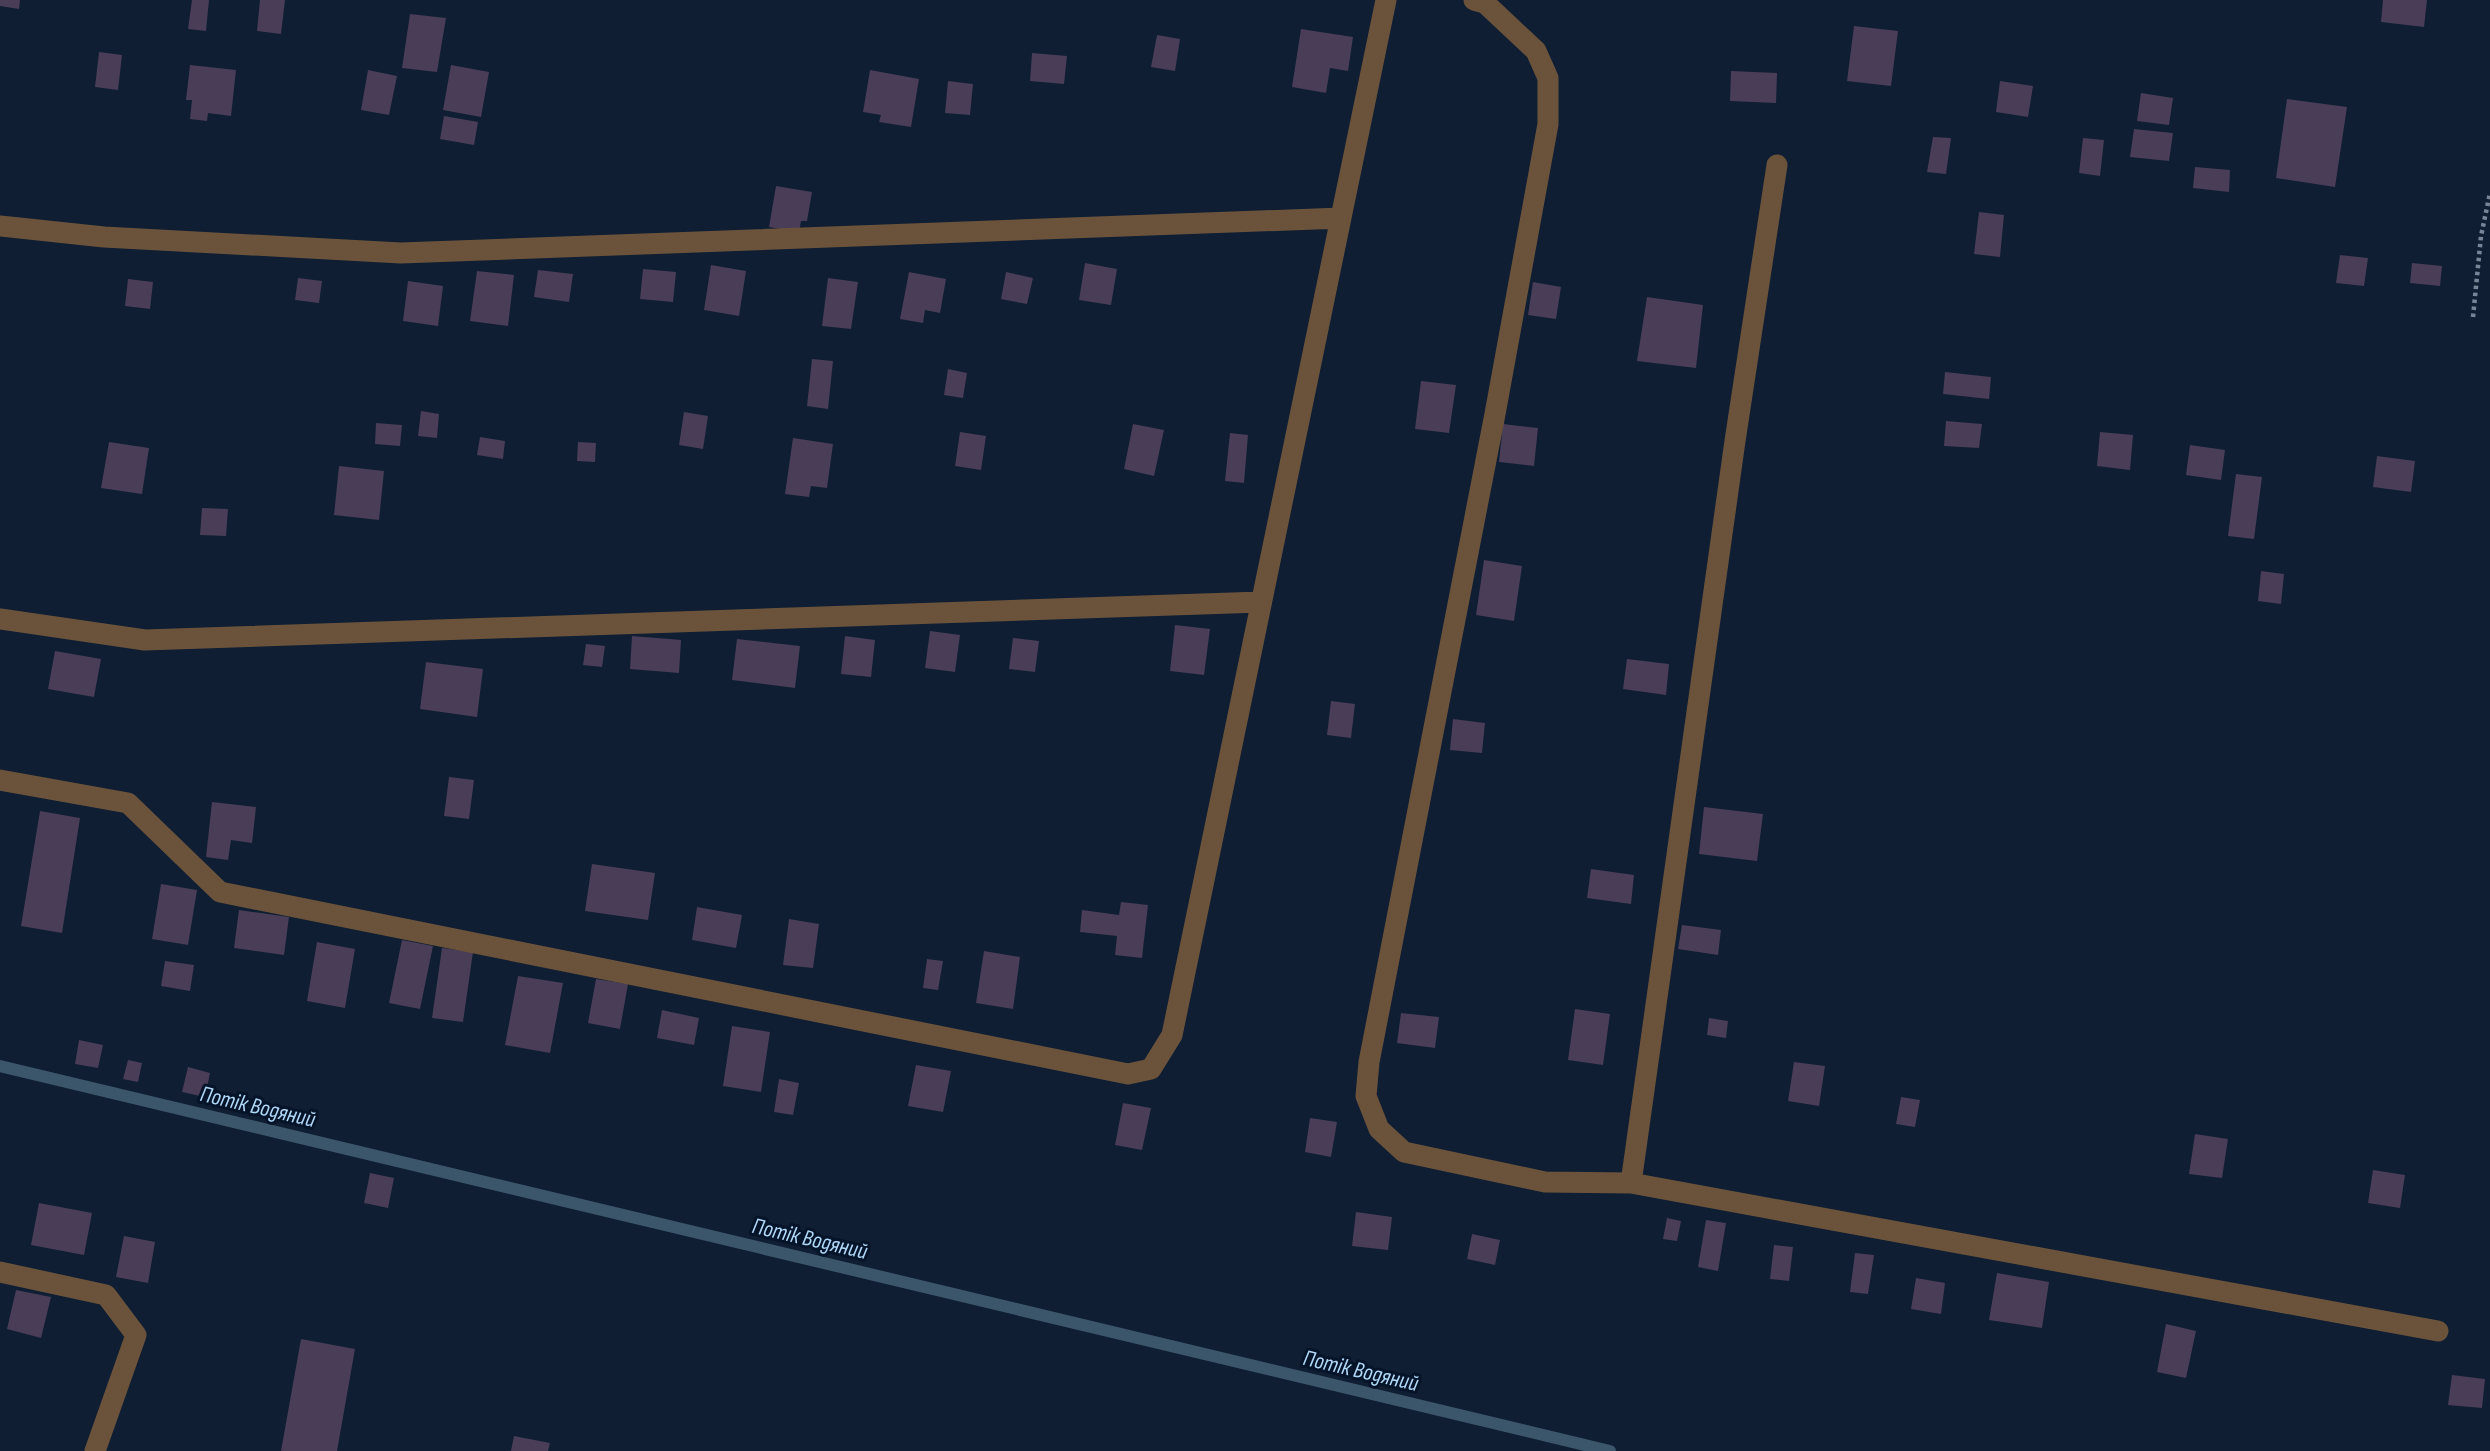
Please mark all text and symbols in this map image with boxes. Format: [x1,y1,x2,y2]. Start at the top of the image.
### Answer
water label: Потік Водяний [197,1080,319,1134]
water label: Потік Водяний [749,1212,871,1266]
water label: Потік Водяний [1300,1344,1422,1398]

